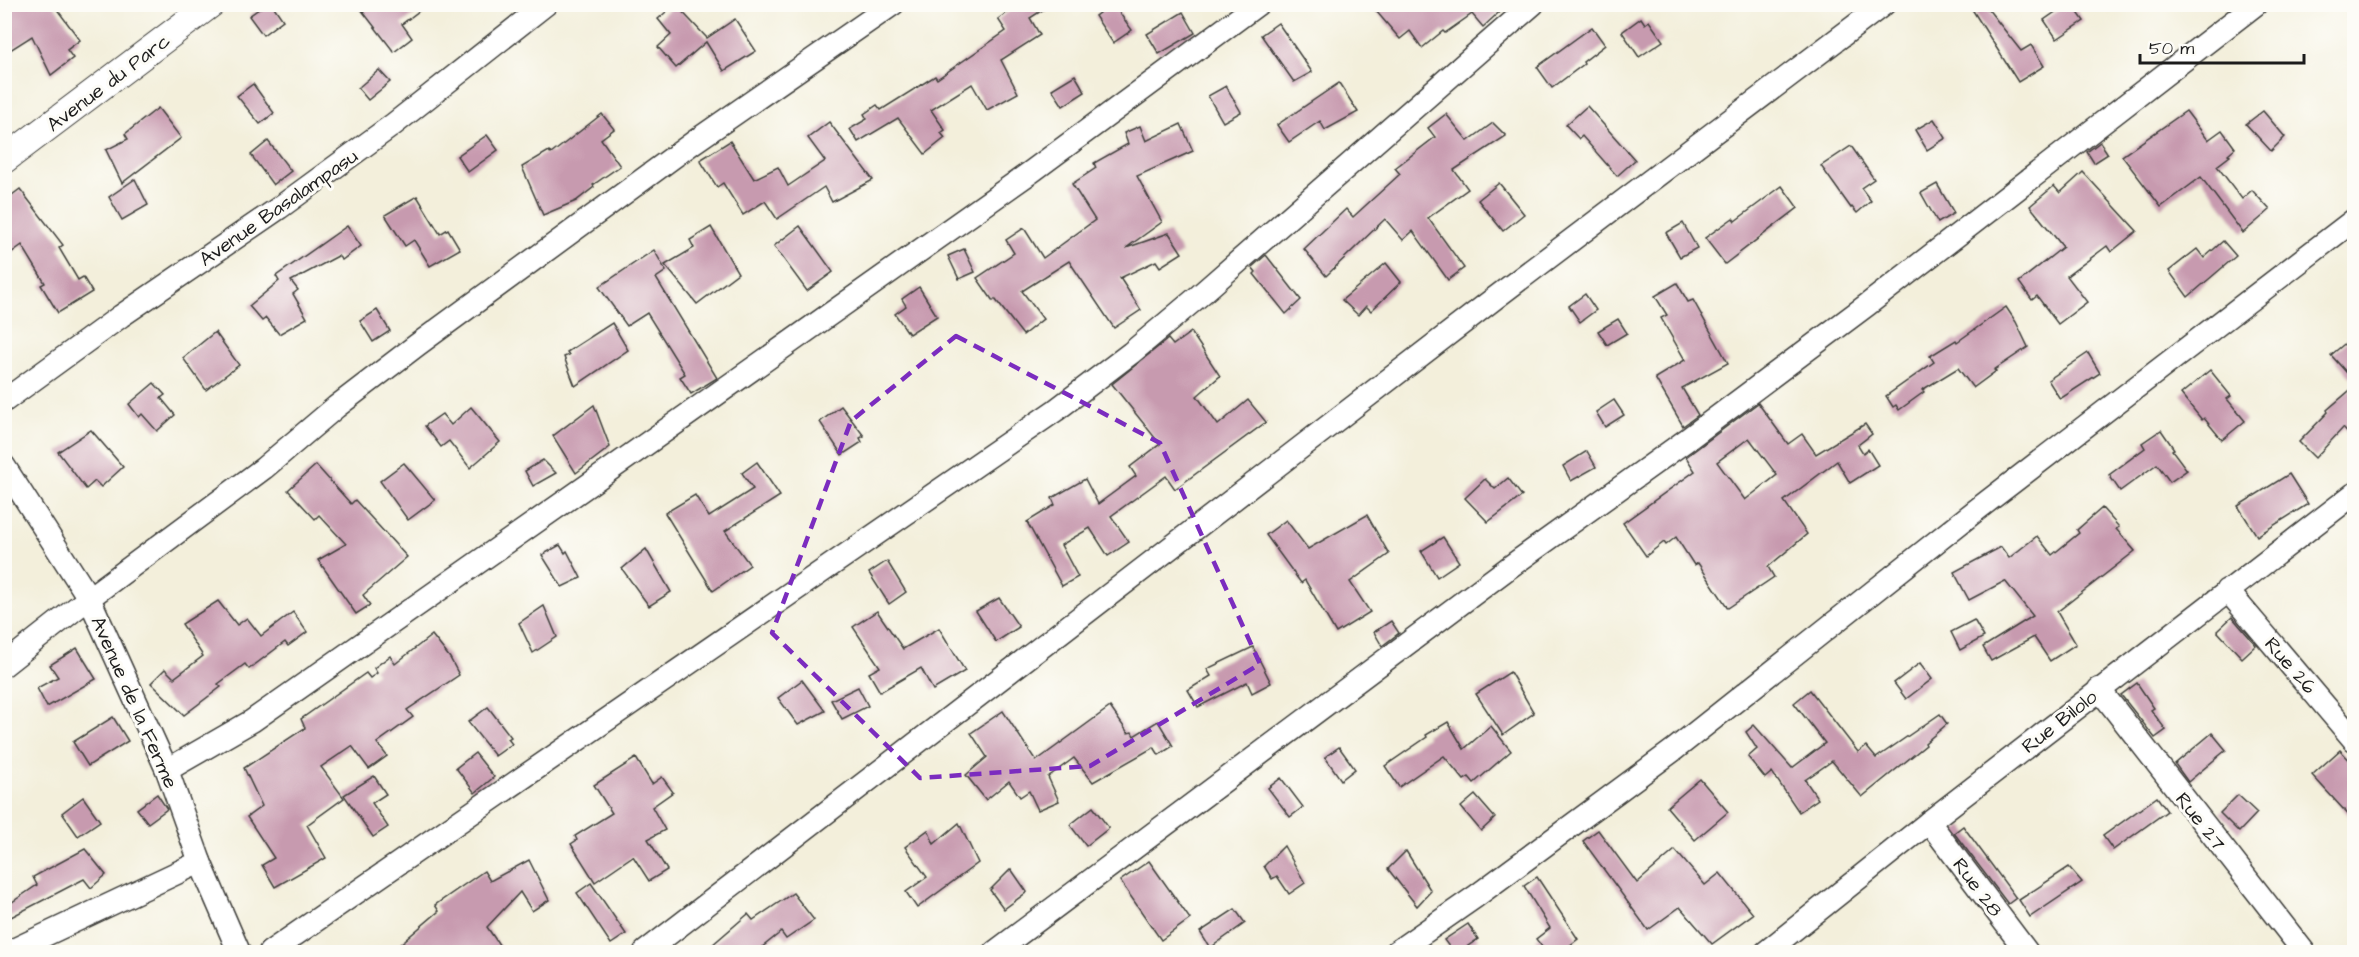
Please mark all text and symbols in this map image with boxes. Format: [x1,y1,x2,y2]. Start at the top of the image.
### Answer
street label: Avenue du Parc [41,27,176,139]
scale bar [2140,27,2304,65]
text: 50 m [2149,36,2194,61]
street label: Avenue Basalampasu [194,142,364,273]
street label: Avenue de la Ferme [84,612,185,793]
street label: Rue 26 [2258,631,2323,701]
street label: Rue Bilolo [2016,683,2103,760]
street label: Rue 27 [2169,787,2232,857]
street label: Rue 28 [1946,852,2009,923]

